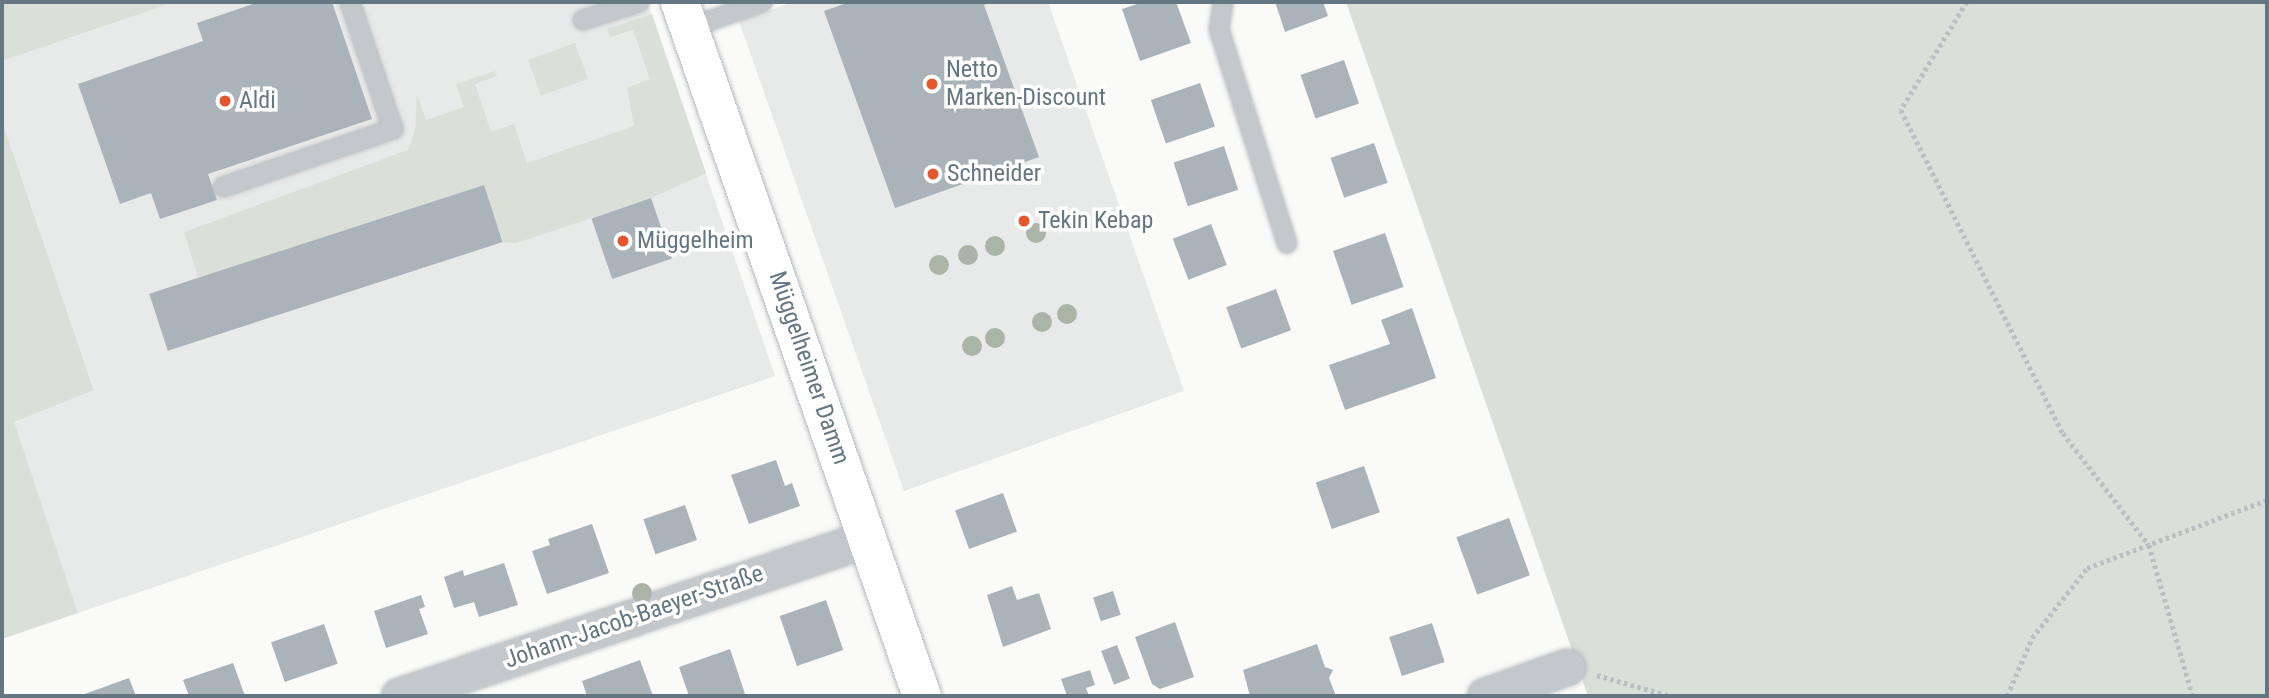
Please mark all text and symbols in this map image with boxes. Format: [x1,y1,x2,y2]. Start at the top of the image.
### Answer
place label: Netto Marken-Discount [946,56,1106,112]
marker: Netto Marken-Discount [924,76,940,92]
place label: Aldi [239,87,276,115]
marker: Aldi [217,93,233,109]
place label: Schneider [947,160,1041,188]
marker: Schneider [925,166,941,182]
place label: Tekin Kebap [1038,207,1153,235]
marker: Tekin Kebap [1016,213,1032,229]
place label: Müggelheim [637,227,754,255]
marker: Müggelheim [615,233,631,249]
street label: Müggelheimer Damm [763,268,855,468]
street label: Johann-Jacob-Baeyer-Straße [501,559,767,675]

